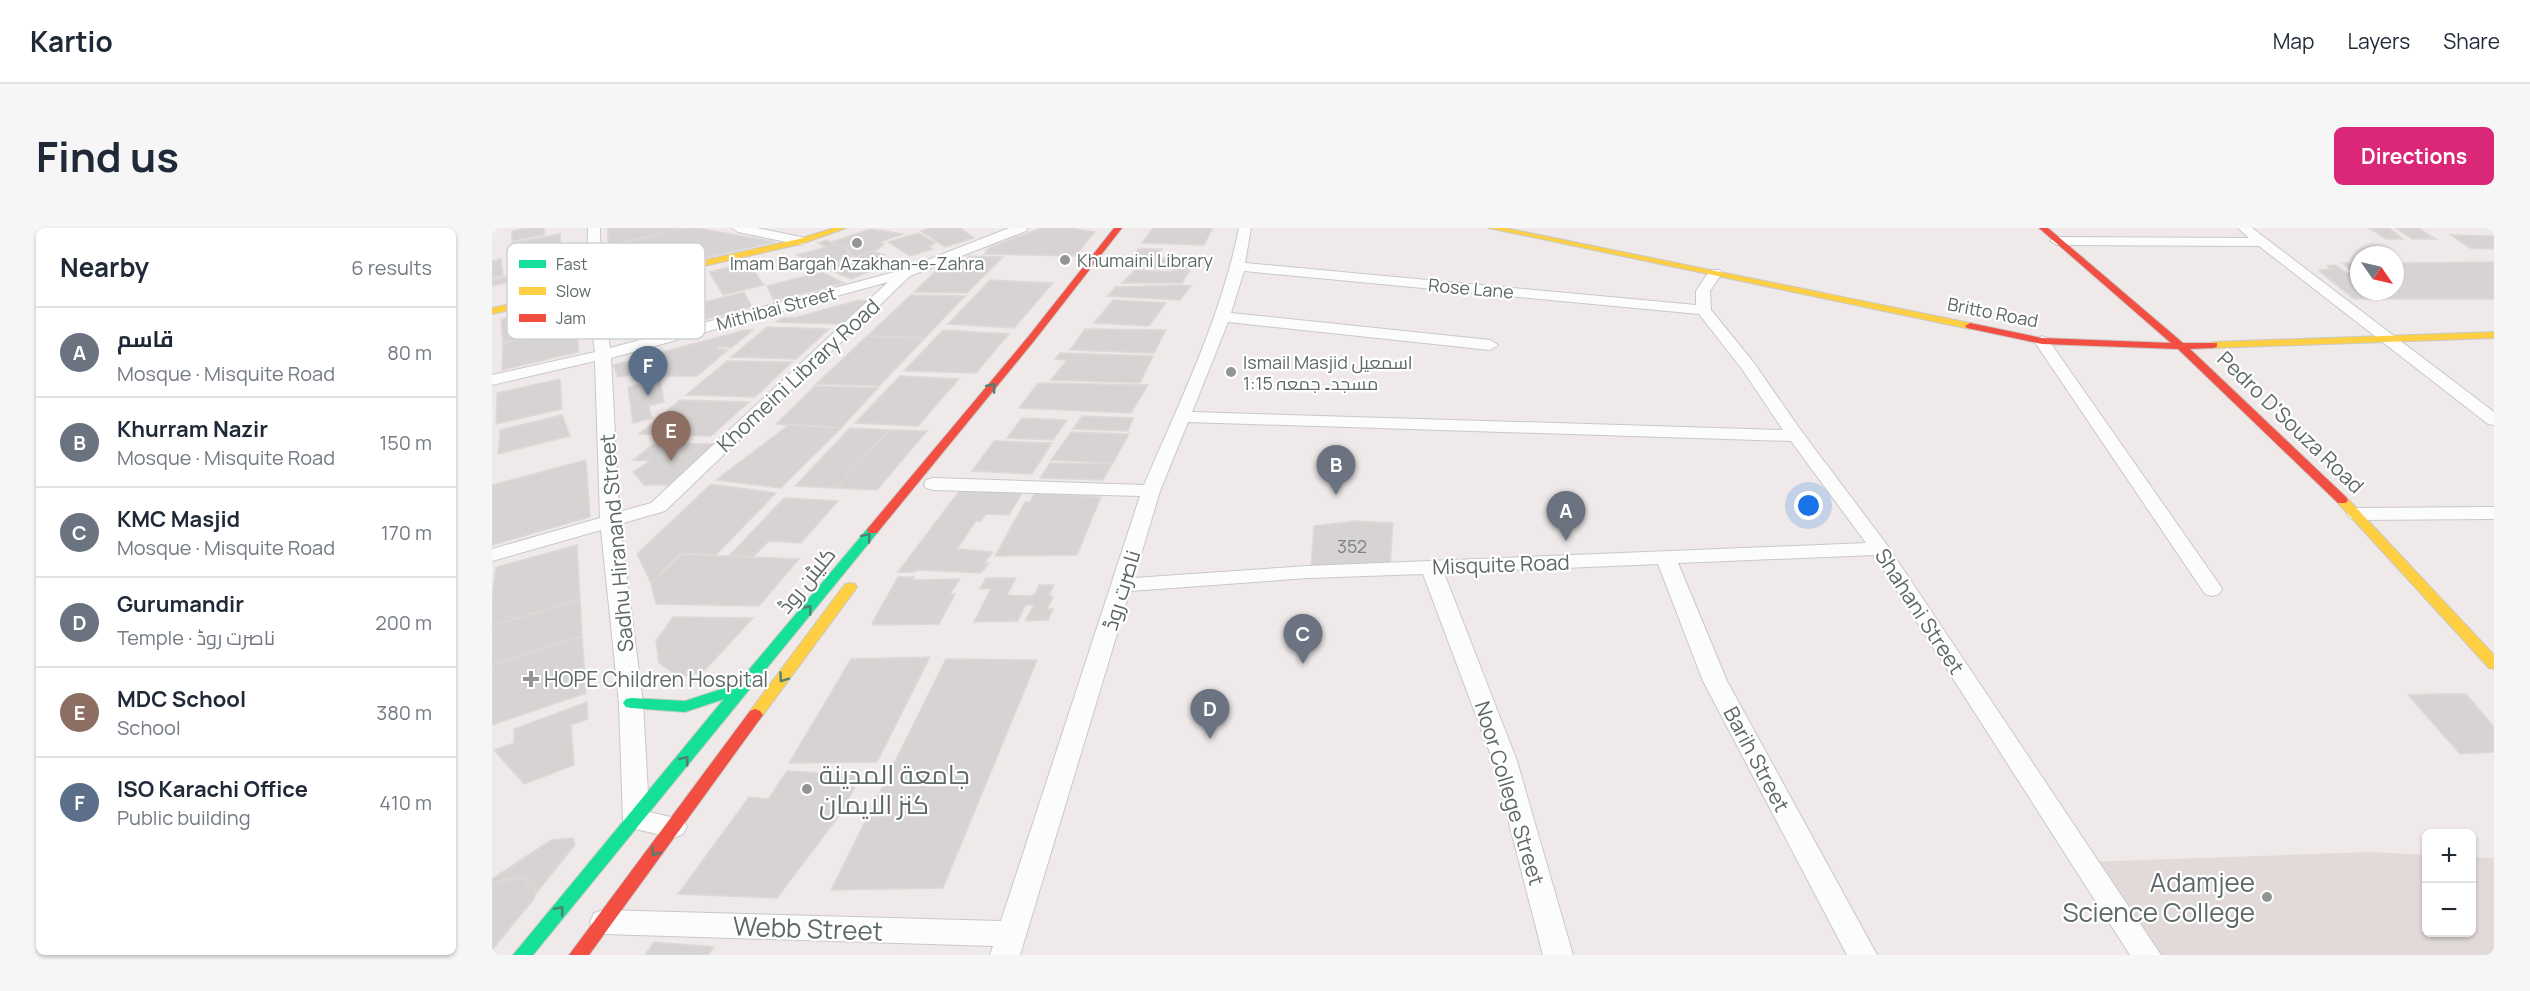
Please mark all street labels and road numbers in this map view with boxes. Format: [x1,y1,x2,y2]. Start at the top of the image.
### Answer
street label: Rose Lane [1427,272,1515,304]
street label: Mithibai Street [714,281,838,335]
street label: Britto Road [1946,291,2040,333]
street label: Khomeini Library Road [710,292,886,458]
street label: Pedro D'Souza Road [2212,345,2370,499]
street label: Sadhu Hiranand Street [593,433,639,653]
street label: کلیٹن روڈ [771,541,841,619]
street label: Shahani Street [1869,543,1971,679]
street label: ناصرت روڈ [1096,546,1146,634]
street label: Misquite Road [1432,548,1570,580]
street label: Noor College Street [1469,698,1551,888]
street label: Barih Street [1718,701,1796,817]
street label: Webb Street [732,907,884,949]

